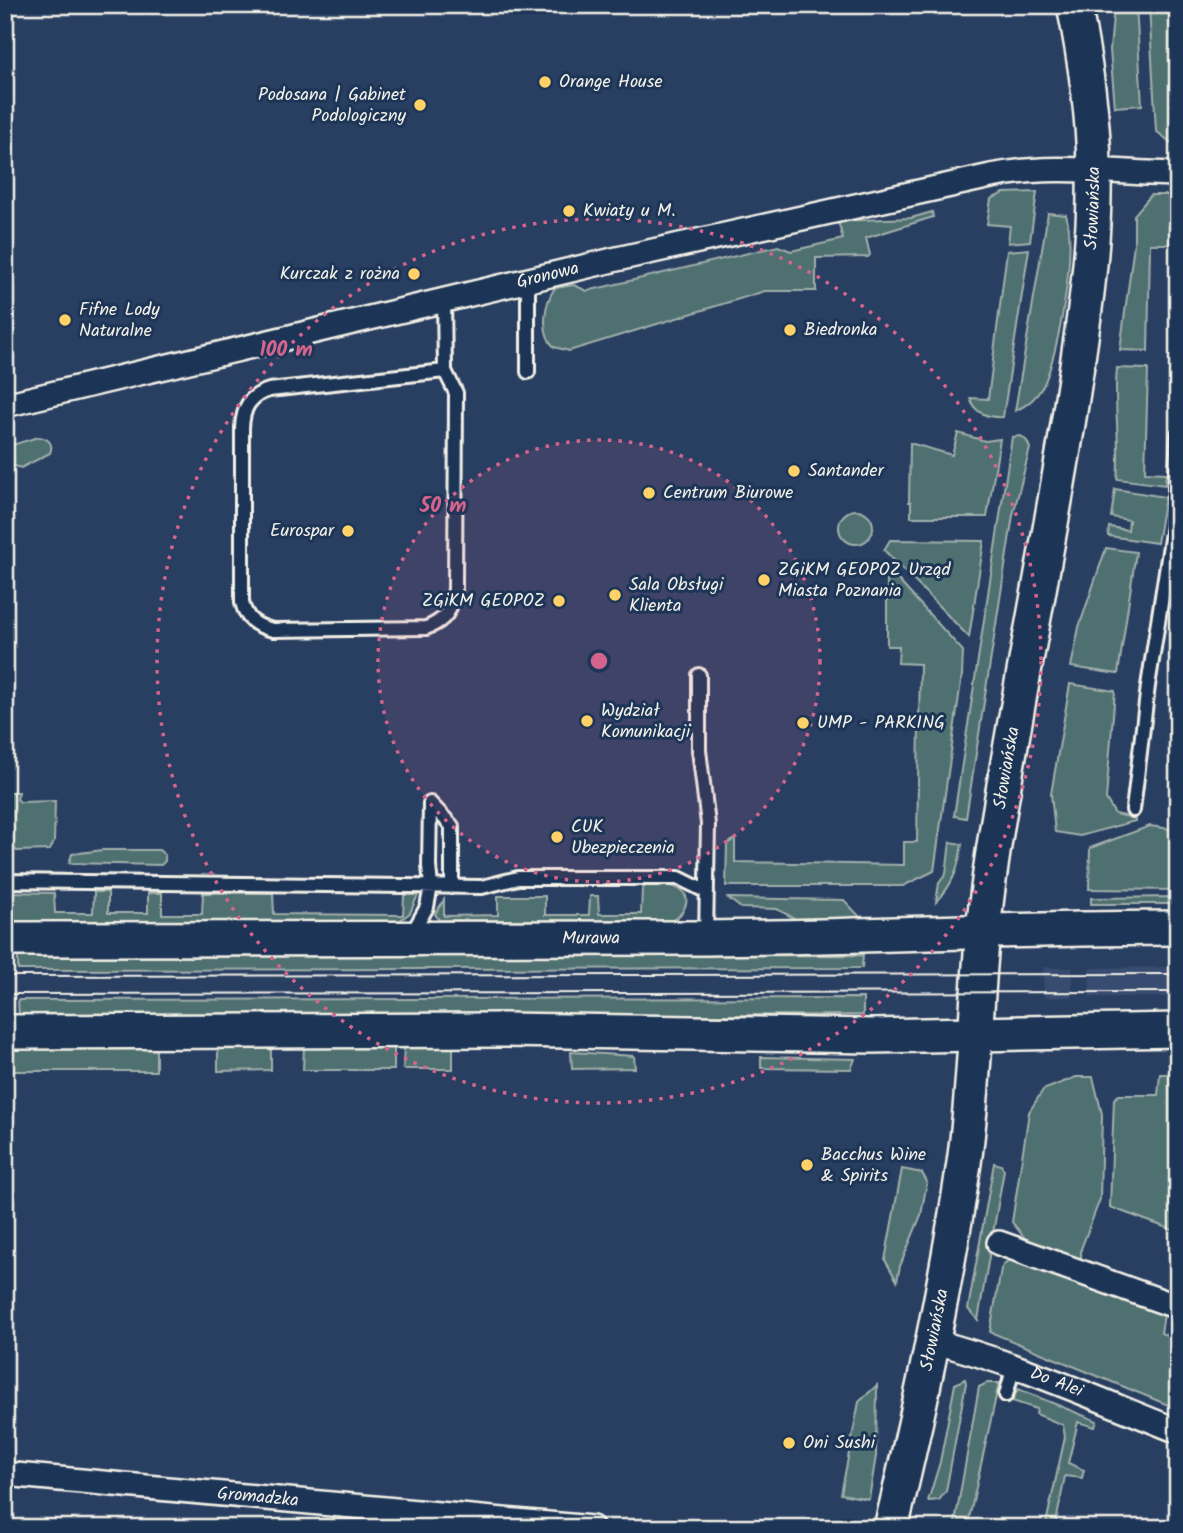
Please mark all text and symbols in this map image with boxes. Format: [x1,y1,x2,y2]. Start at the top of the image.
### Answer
place label: Orange House [559,68,663,97]
marker: Orange House [537,74,553,90]
place label: Podosana | Gabinet Podologiczny [258,81,407,131]
marker: Podosana | Gabinet Podologiczny [412,97,428,113]
street label: Słowiańska [1077,166,1109,251]
place label: Kwiaty u M. [583,197,675,226]
marker: Kwiaty u M. [561,203,577,219]
street label: Gronowa [514,254,582,297]
place label: Kurczak z rożna [280,260,400,289]
marker: Kurczak z rożna [406,266,422,282]
place label: Fifne Lody Naturalne [79,296,160,346]
marker: Fifne Lody Naturalne [57,312,73,328]
place label: Biedronka [804,316,877,345]
marker: Biedronka [782,322,798,338]
text: 100 m [259,334,313,367]
place label: Santander [808,457,885,486]
marker: Santander [786,463,802,479]
place label: Centrum Biurowe [663,479,793,508]
marker: Centrum Biurowe [641,485,657,501]
text: 50 m [419,490,466,523]
place label: Eurospar [270,517,335,546]
marker: Eurospar [340,523,356,539]
place label: ZGiKM GEOPOZ Urząd Miasta Poznania [778,556,951,606]
place label: Sala Obsługi Klienta [629,571,724,621]
marker: ZGiKM GEOPOZ Urząd Miasta Poznania [756,572,772,588]
place label: ZGiKM GEOPOZ [422,587,545,616]
marker: Sala Obsługi Klienta [607,587,623,603]
marker: ZGiKM GEOPOZ [551,593,567,609]
centre of rings [587,649,611,673]
place label: Wydział Komunikacji [601,697,691,747]
place label: UMP - PARKING [817,709,945,738]
marker: Wydział Komunikacji [579,713,595,729]
marker: UMP - PARKING [795,715,811,731]
street label: Słowiańska [986,724,1028,811]
place label: CUK Ubezpieczenia [571,813,675,863]
marker: CUK Ubezpieczenia [549,829,565,845]
street label: Murawa [562,924,620,953]
place label: Bacchus Wine & Spirits [821,1141,926,1191]
marker: Bacchus Wine & Spirits [799,1157,815,1173]
street label: Słowiańska [912,1286,957,1374]
street label: Do Alei [1026,1359,1088,1406]
place label: Oni Sushi [803,1429,876,1458]
marker: Oni Sushi [781,1435,797,1451]
street label: Gromadzka [216,1479,300,1515]

